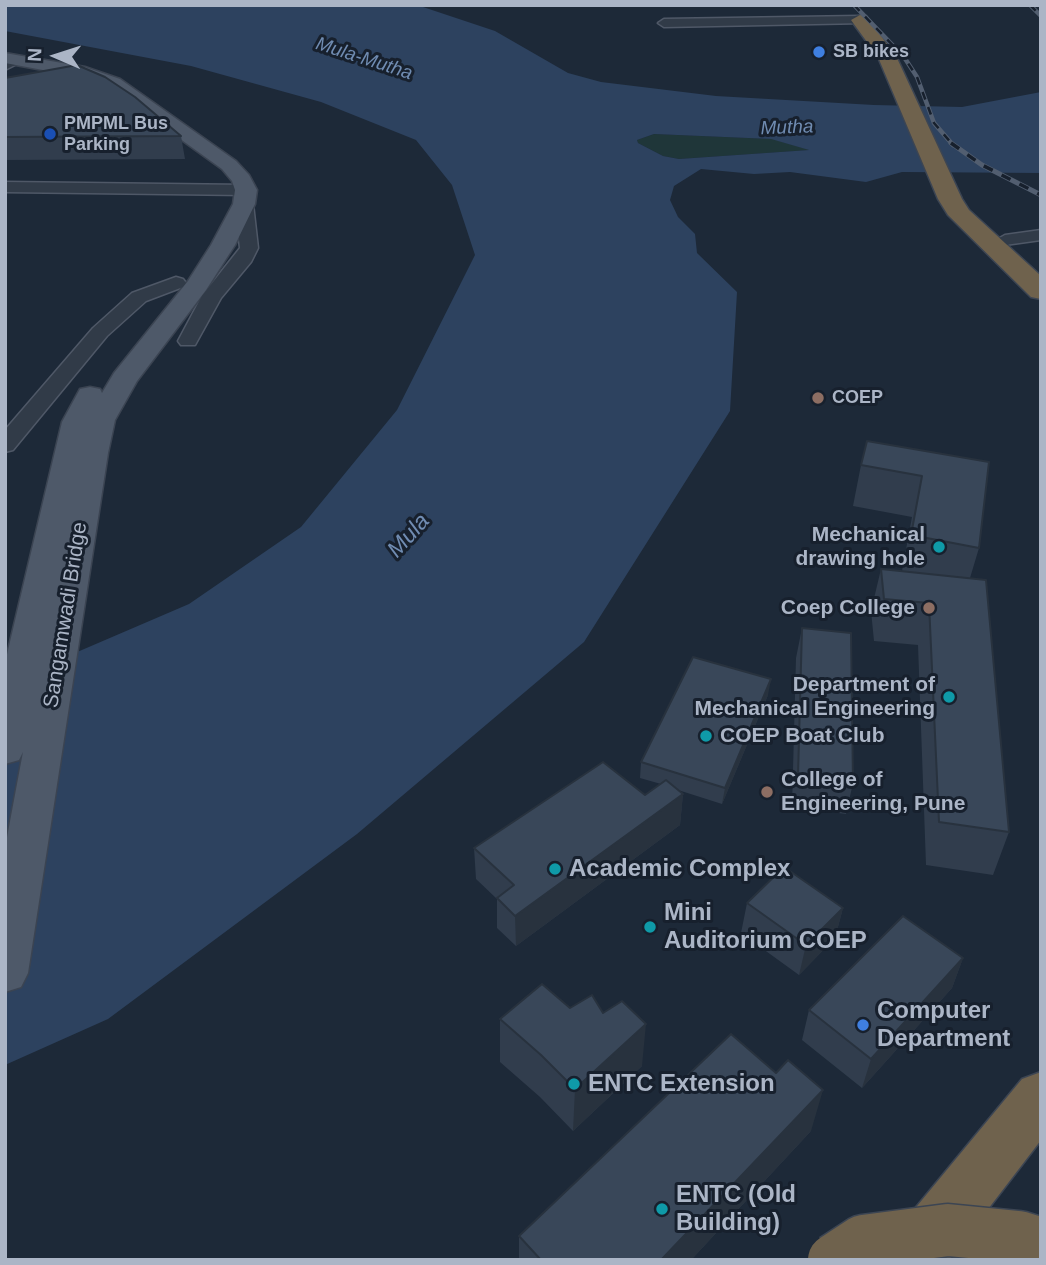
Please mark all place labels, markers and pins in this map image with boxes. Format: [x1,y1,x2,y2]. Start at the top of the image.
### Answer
place label: SB bikes [833,41,909,63]
marker: SB bikes [811,44,827,60]
place label: PMPML Bus Parking [64,113,168,156]
marker: PMPML Bus Parking [42,126,58,142]
place label: COEP [832,387,883,409]
marker: COEP [810,390,826,406]
place label: Mechanical drawing hole [795,522,925,572]
marker: Mechanical drawing hole [931,539,947,555]
place label: Coep College [781,595,915,621]
marker: Coep College [921,600,937,616]
place label: Department of Mechanical Engineering [695,672,935,722]
marker: Department of Mechanical Engineering [941,689,957,705]
place label: COEP Boat Club [720,723,885,749]
marker: COEP Boat Club [698,728,714,744]
place label: College of Engineering, Pune [781,767,965,817]
marker: College of Engineering, Pune [759,784,775,800]
place label: Academic Complex [569,855,790,883]
marker: Academic Complex [547,861,563,877]
place label: Mini Auditorium COEP [664,899,867,955]
marker: Mini Auditorium COEP [642,919,658,935]
place label: Computer Department [877,997,1010,1053]
marker: Computer Department [855,1017,871,1033]
place label: ENTC Extension [588,1070,775,1098]
marker: ENTC Extension [566,1076,582,1092]
place label: ENTC (Old Building) [676,1181,796,1237]
marker: ENTC (Old Building) [654,1201,670,1217]

